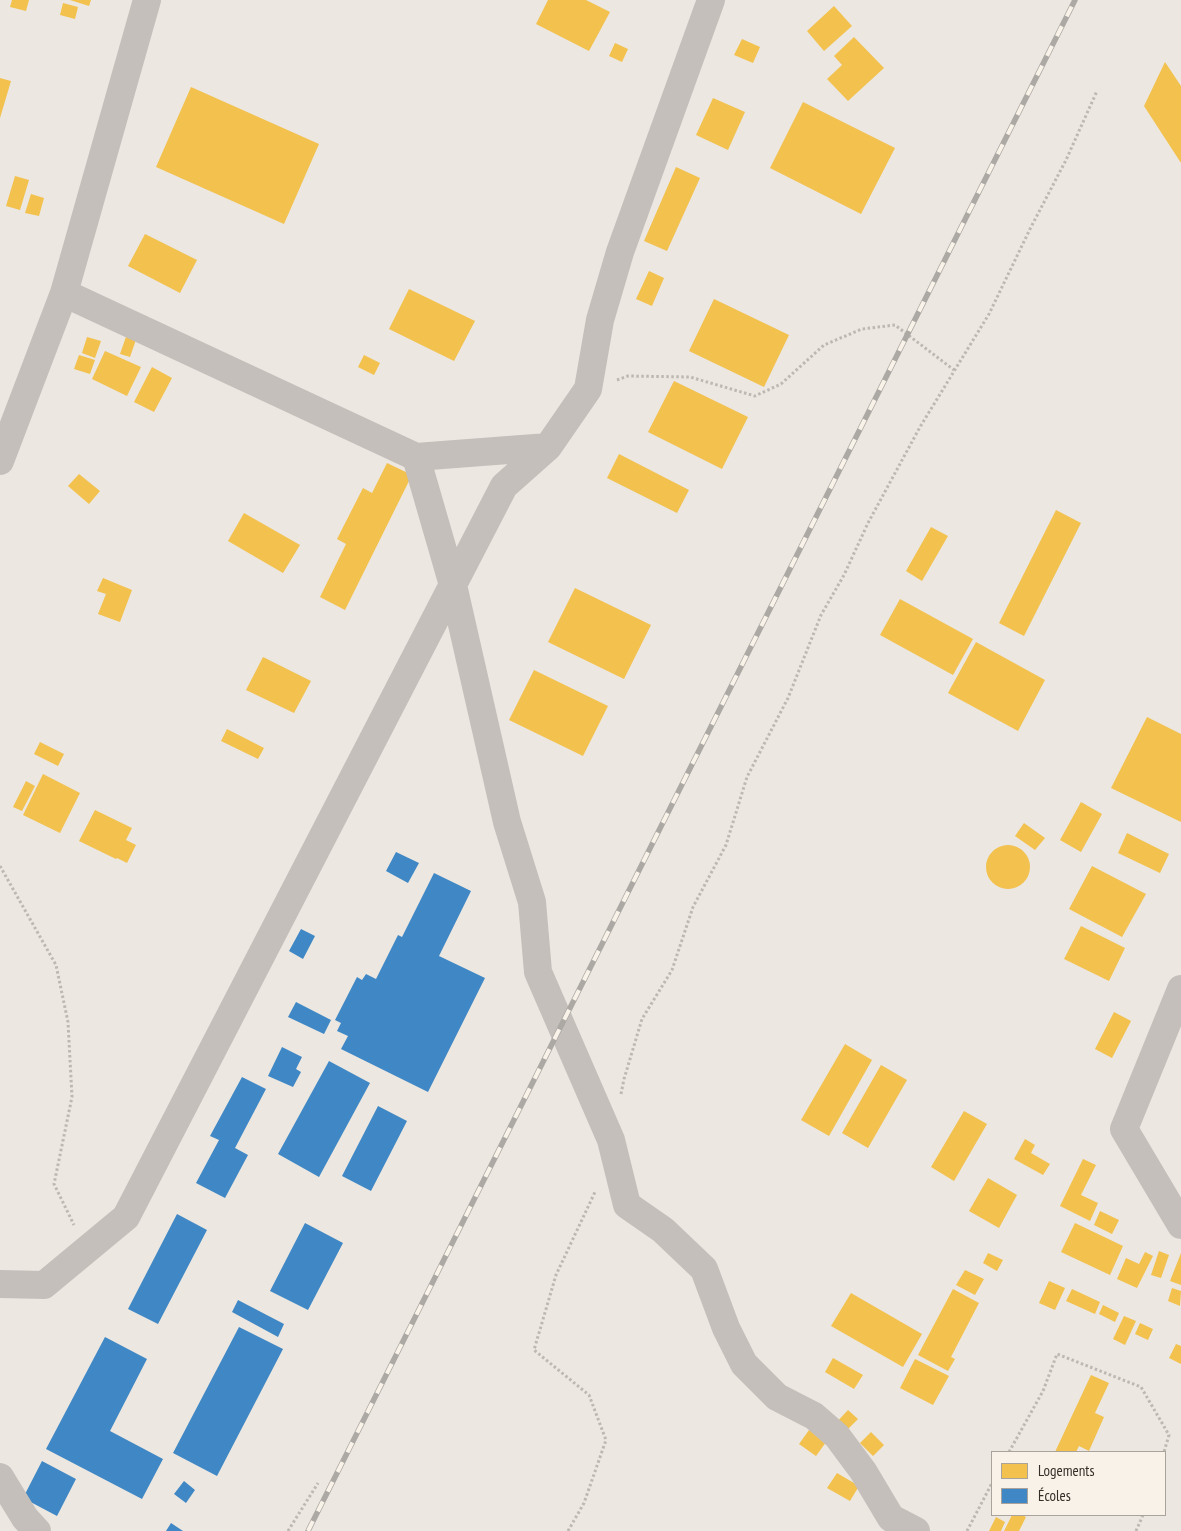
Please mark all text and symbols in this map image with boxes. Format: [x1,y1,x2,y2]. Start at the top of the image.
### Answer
legend [991,1451,1166,1516]
text: Logements [1038,1461,1094,1480]
text: Écoles [1038,1486,1071,1505]

